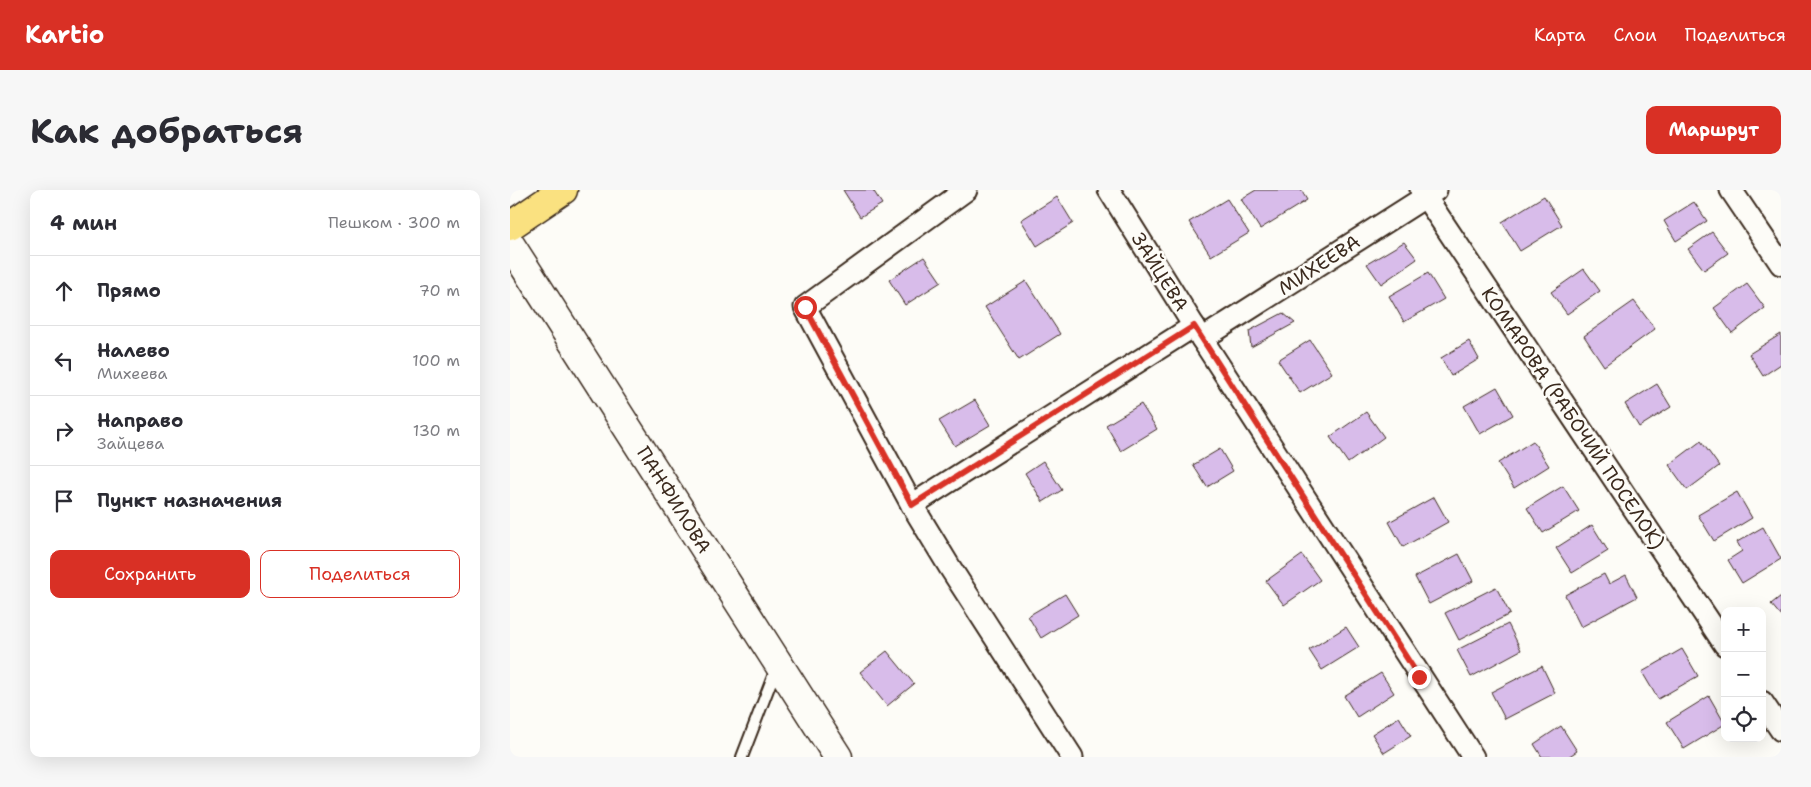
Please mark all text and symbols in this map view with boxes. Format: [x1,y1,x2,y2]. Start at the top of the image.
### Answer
text: Kartio [25,19,104,51]
text: Карта [1534,23,1585,47]
text: Слои [1613,23,1657,47]
text: Поделиться [1685,23,1786,47]
button: Маршрут [1646,106,1781,154]
text: Как добраться [30,107,303,154]
text: 4 мин [50,209,117,237]
text: Пешком · 300 m [328,212,460,233]
street label: ЗАЙЦЕВА [1126,228,1194,316]
street label: МИХЕЕВА [1273,229,1365,301]
icon: ahead [50,277,78,305]
text: Прямо [97,278,161,303]
text: 70 m [419,280,460,301]
street label: КОМАРОВА (РАБОЧИЙ ПОСЕЛОК) [1476,282,1670,554]
route start [794,296,817,319]
text: Налево [97,338,170,363]
icon: left [50,347,78,375]
text: 100 m [412,350,460,371]
text: Михеева [97,363,168,384]
text: Направо [97,408,183,433]
icon: right [50,417,78,445]
text: 130 m [413,420,460,441]
text: Зайцева [97,433,164,454]
street label: ПАНФИЛОВА [631,442,717,558]
icon: arrive [50,487,78,515]
text: Пункт назначения [97,488,282,513]
button: Сохранить [50,550,250,598]
button: Поделиться [260,550,460,598]
map controls [1721,607,1766,742]
button: + [1721,607,1766,652]
button: − [1721,652,1766,697]
route end [1408,666,1431,689]
button: locate [1721,697,1766,742]

